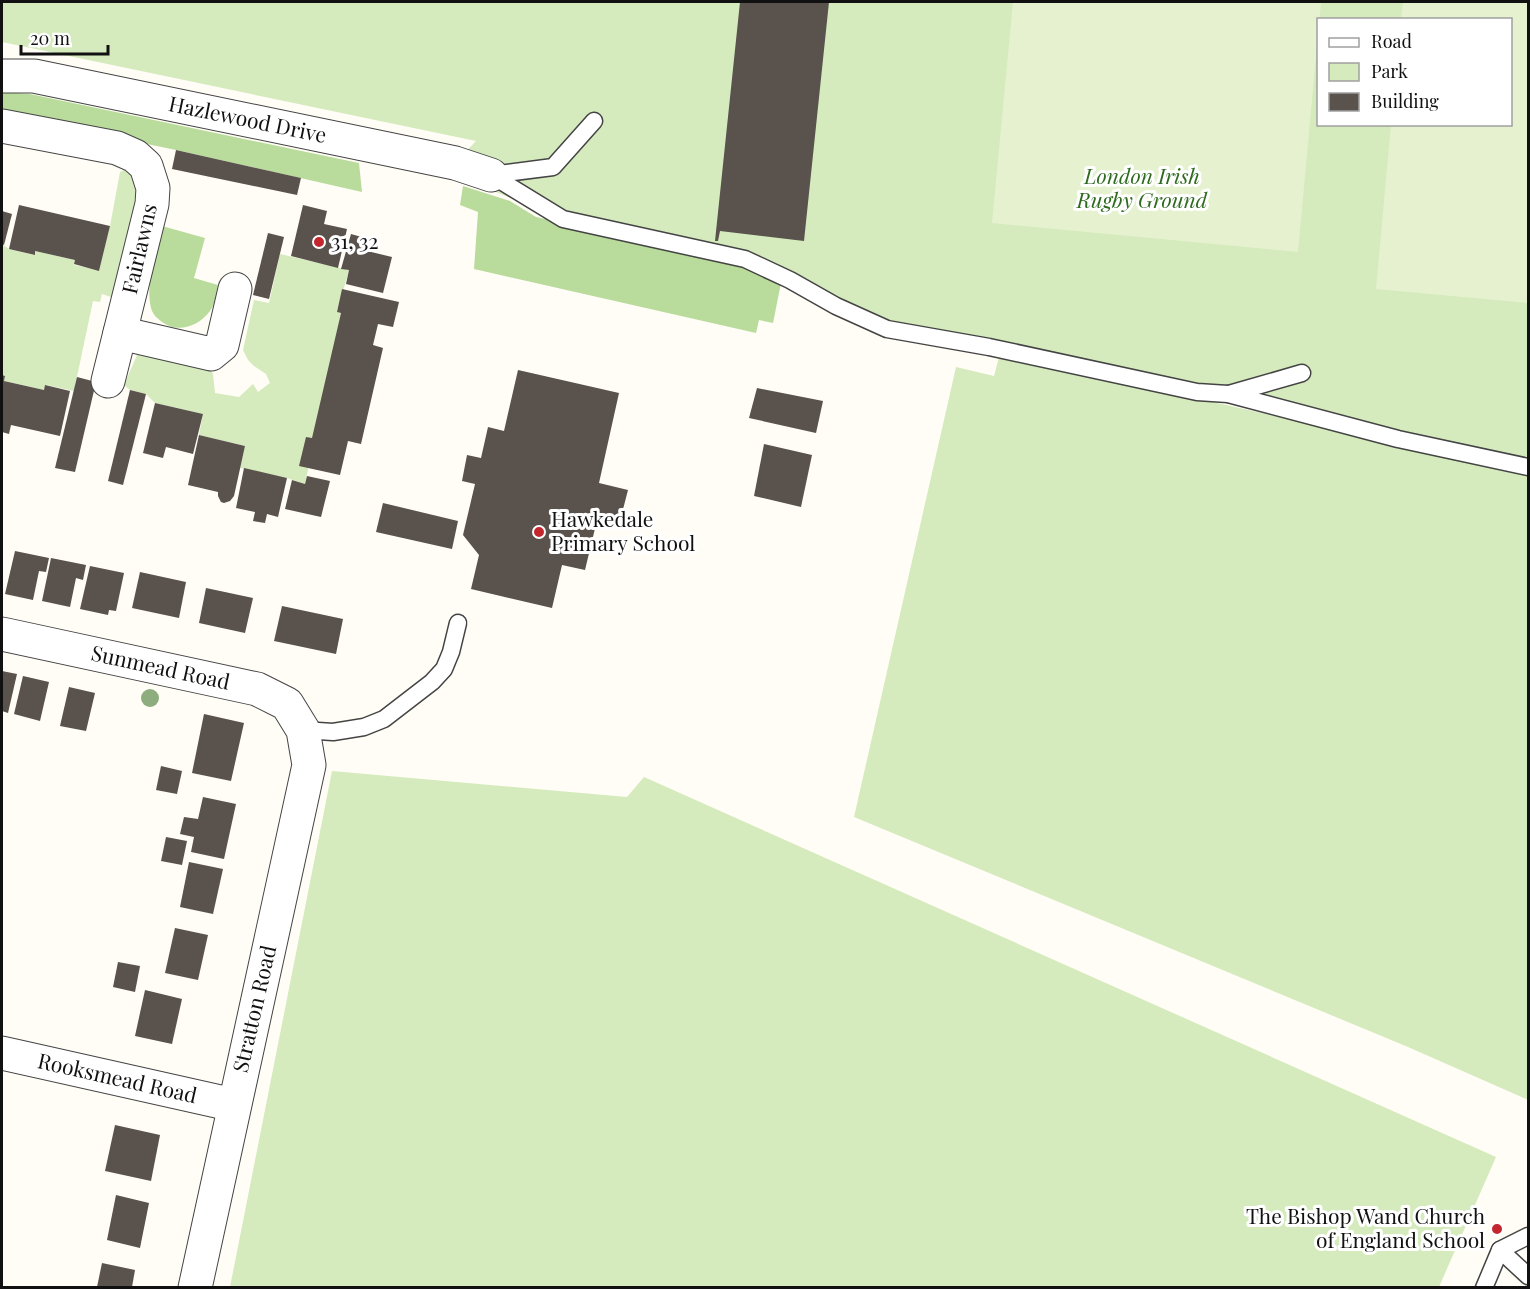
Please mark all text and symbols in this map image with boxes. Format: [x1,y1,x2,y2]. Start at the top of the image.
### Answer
scale bar [21,18,108,56]
legend [1317,18,1512,126]
text: 20 m [30,26,70,50]
text: Road [1371,29,1412,53]
text: Park [1371,59,1408,83]
street label: Hazlewood Drive [166,88,329,148]
text: Building [1371,89,1439,113]
park label: London Irish Rugby Ground [1076,161,1208,213]
street label: Fairlawns [114,201,162,296]
place label: 31, 32 [331,226,378,254]
marker: 31, 32 [312,235,326,249]
place label: Hawkedale Primary School [551,504,695,556]
marker: Hawkedale Primary School [532,525,546,539]
street label: Sunmead Road [89,638,233,695]
street label: Stratton Road [225,942,281,1075]
street label: Rooksmead Road [35,1045,200,1108]
place label: The Bishop Wand Church of England School [1246,1201,1486,1253]
marker: The Bishop Wand Church of England School [1490,1222,1504,1236]

